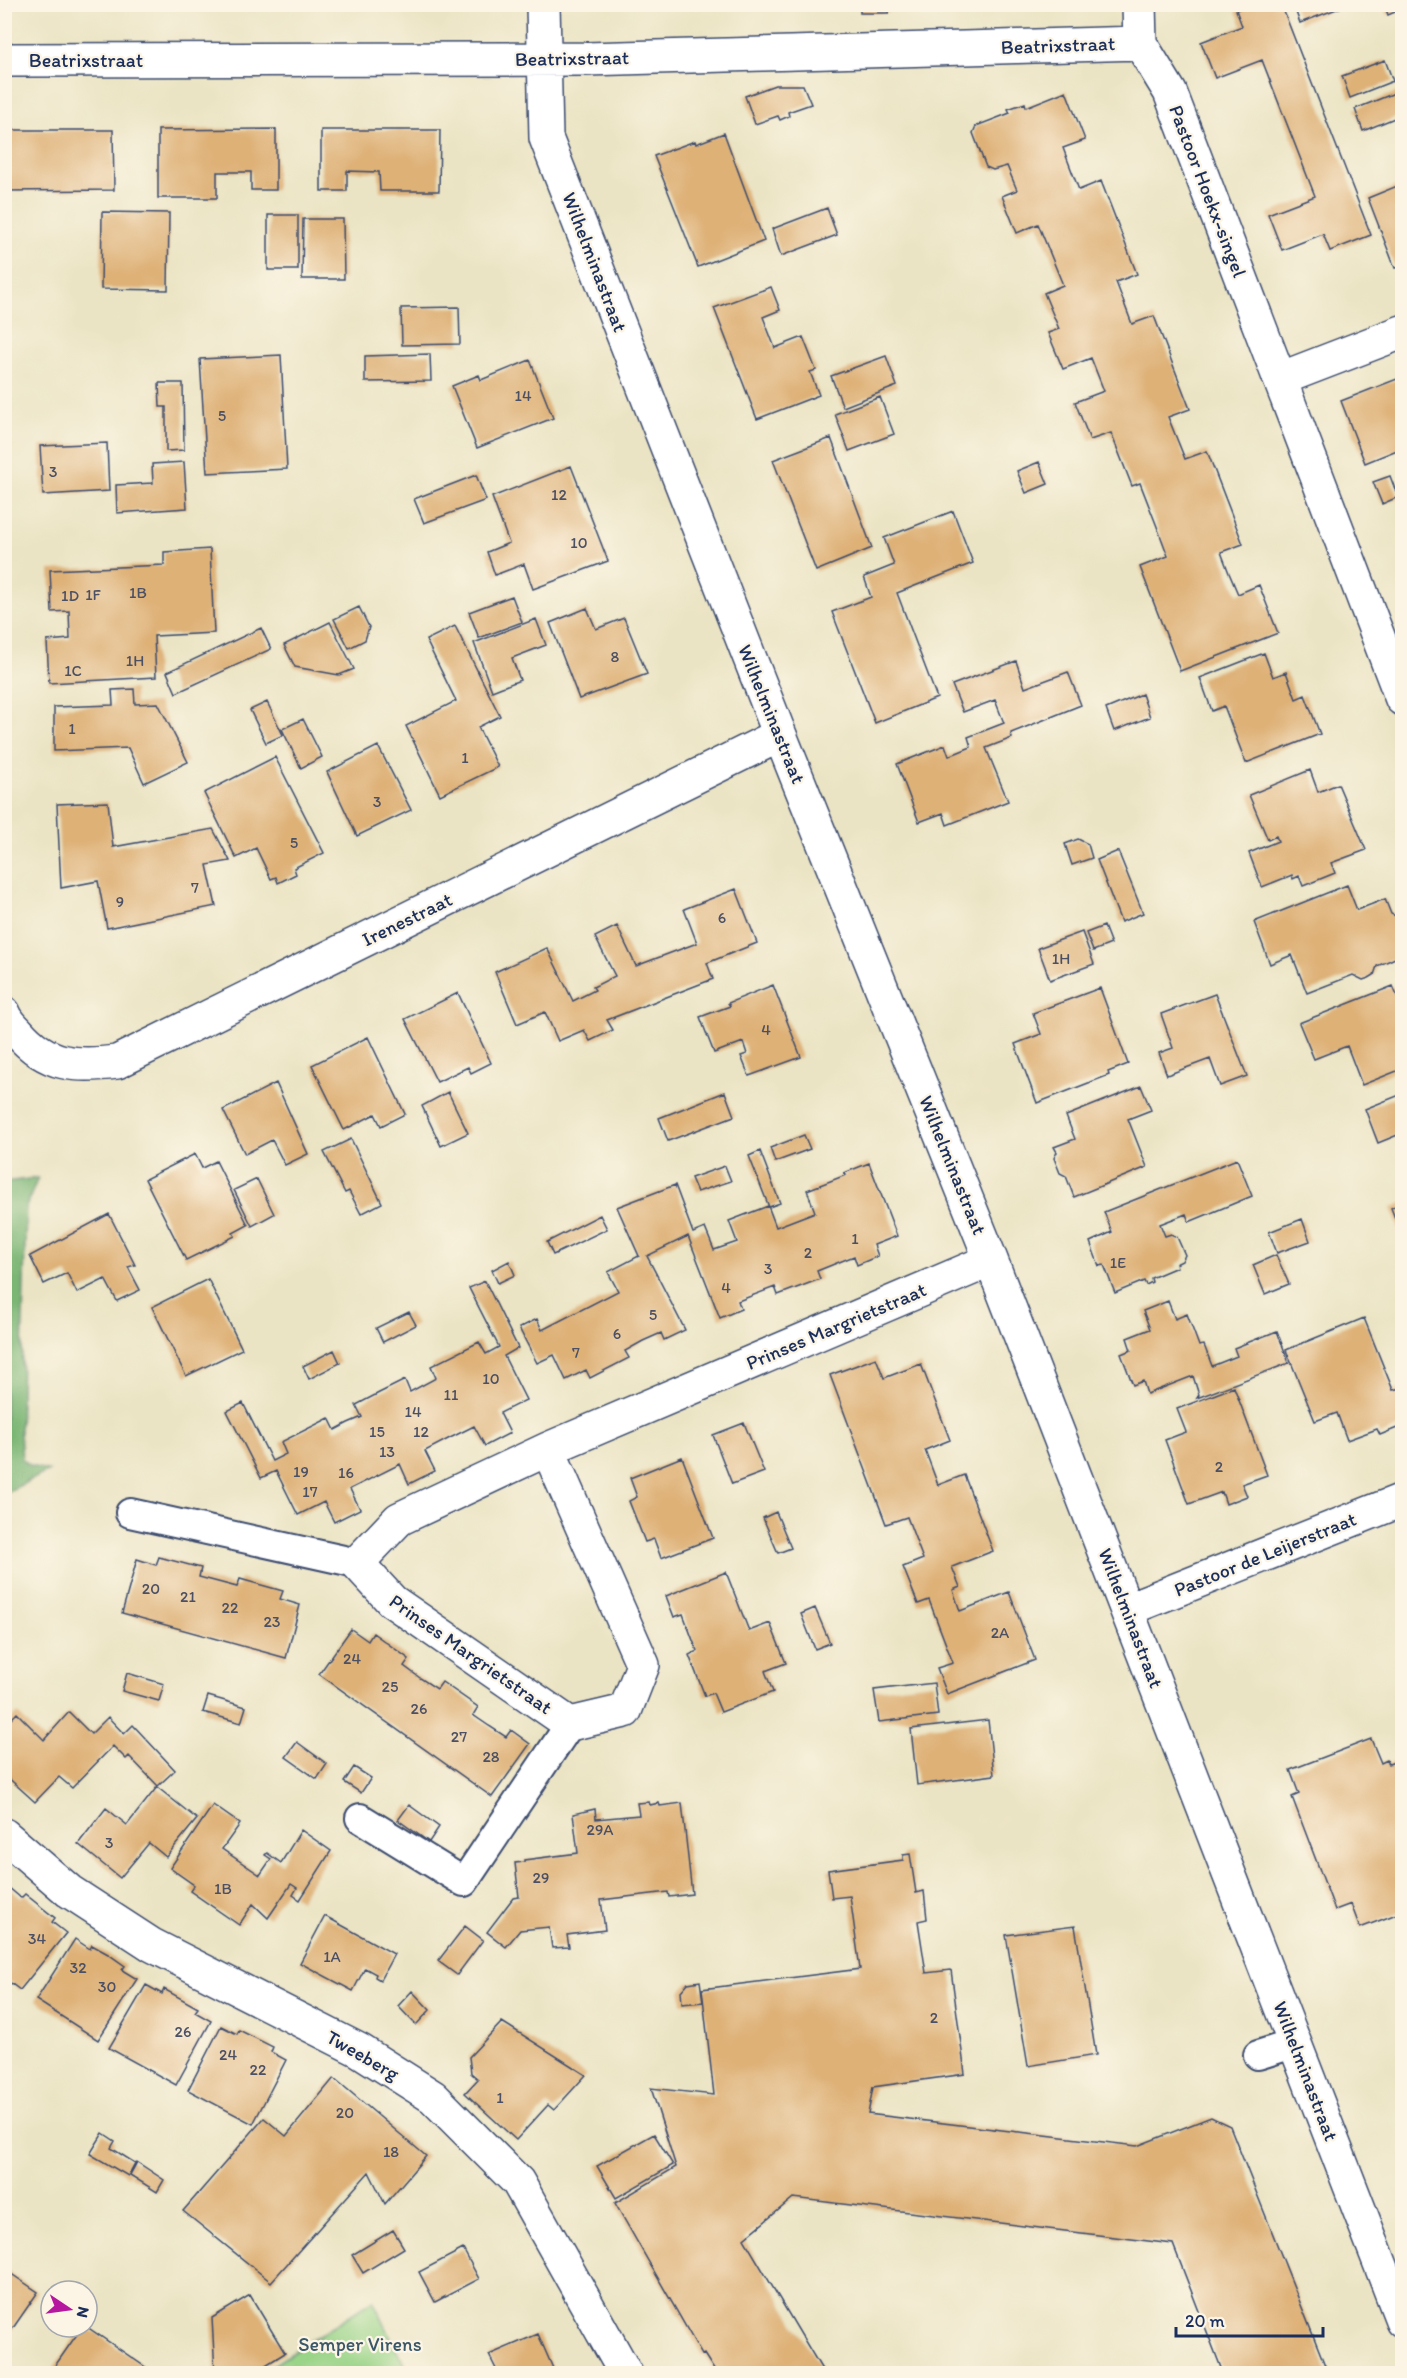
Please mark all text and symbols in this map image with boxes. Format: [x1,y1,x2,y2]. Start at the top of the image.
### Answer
street label: Beatrixstraat [1000,31,1116,59]
street label: Beatrixstraat [515,45,629,71]
street label: Beatrixstraat [29,48,143,72]
street label: Pastoor Hoekx-singel [1164,102,1252,281]
street label: Wilhelminastraat [557,189,633,335]
house number: 14 [514,386,532,405]
house number: 5 [218,406,226,425]
house number: 3 [49,462,58,481]
house number: 12 [551,485,568,504]
house number: 10 [570,533,588,552]
house number: 1B [129,583,147,602]
house number: 1F [85,585,102,604]
house number: 1D [61,586,79,605]
street label: Wilhelminastraat [733,641,811,787]
house number: 8 [611,647,620,666]
house number: 1H [126,651,144,670]
house number: 1C [64,661,82,680]
house number: 1 [68,719,76,738]
house number: 1 [461,748,469,767]
house number: 3 [373,792,382,811]
house number: 5 [290,833,298,852]
house number: 7 [191,878,199,897]
street label: Irenestraat [358,887,456,951]
house number: 9 [116,892,124,911]
house number: 6 [718,908,726,927]
house number: 1H [1052,949,1070,968]
house number: 4 [761,1020,771,1039]
street label: Wilhelminastraat [914,1092,992,1238]
house number: 1 [851,1229,859,1248]
house number: 2 [804,1243,813,1262]
house number: 1E [1110,1253,1126,1272]
house number: 3 [764,1259,773,1278]
street label: Prinses Margrietstraat [742,1277,930,1375]
house number: 4 [721,1278,731,1297]
house number: 5 [649,1305,657,1324]
house number: 6 [613,1324,621,1343]
house number: 7 [572,1343,580,1362]
house number: 10 [482,1369,500,1388]
house number: 11 [444,1385,459,1404]
house number: 14 [404,1402,422,1421]
house number: 15 [369,1422,385,1441]
house number: 12 [413,1422,430,1441]
house number: 13 [379,1442,395,1461]
house number: 2 [1215,1457,1224,1476]
house number: 19 [293,1462,309,1481]
house number: 16 [338,1463,354,1482]
house number: 17 [302,1482,318,1501]
street label: Pastoor de Leijerstraat [1170,1506,1360,1602]
street label: Wilhelminastraat [1093,1545,1169,1691]
house number: 20 [142,1579,160,1598]
house number: 21 [180,1587,196,1606]
street label: Prinses Margrietstraat [385,1589,557,1719]
house number: 22 [222,1598,239,1617]
house number: 23 [263,1612,281,1631]
house number: 2A [991,1623,1009,1642]
house number: 24 [343,1649,361,1668]
house number: 25 [382,1677,398,1696]
house number: 26 [411,1699,427,1718]
house number: 27 [451,1727,467,1746]
house number: 28 [482,1747,500,1766]
house number: 29A [586,1820,614,1839]
house number: 3 [105,1833,114,1852]
house number: 29 [533,1868,549,1887]
house number: 1B [214,1879,232,1898]
house number: 34 [28,1929,47,1948]
house number: 1A [323,1947,341,1966]
house number: 32 [69,1958,87,1977]
house number: 30 [98,1977,116,1996]
street label: Wilhelminastraat [1268,1998,1344,2144]
house number: 2 [930,2008,939,2027]
house number: 26 [175,2022,191,2041]
street label: Tweeberg [322,2025,404,2086]
house number: 24 [219,2045,237,2064]
house number: 22 [250,2060,267,2079]
house number: 1 [496,2088,504,2107]
house number: 20 [336,2103,354,2122]
house number: 18 [383,2142,399,2161]
north arrow [39,2279,99,2339]
scale bar [1176,2300,1323,2338]
text: N [73,2305,94,2320]
text: 20 m [1185,2310,1225,2332]
park label: Semper Virens [298,2332,422,2356]

